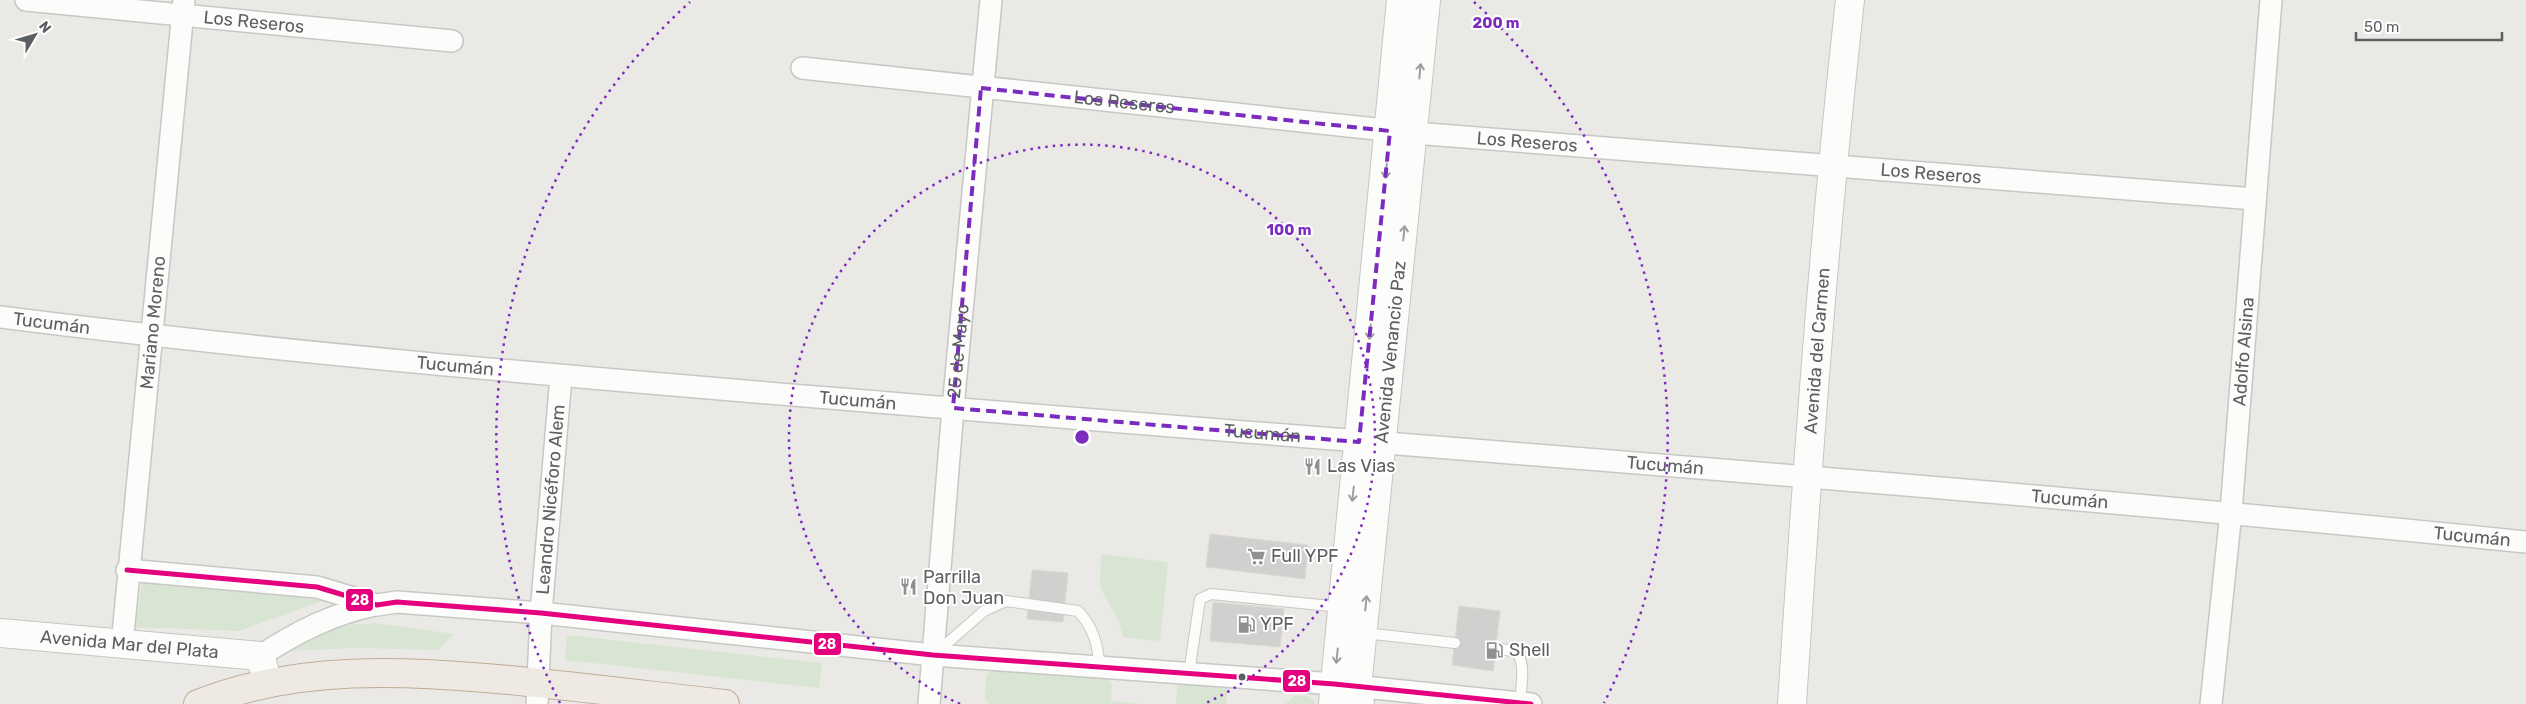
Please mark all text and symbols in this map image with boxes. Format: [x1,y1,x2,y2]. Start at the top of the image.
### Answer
street label: Los Reseros [203,6,305,38]
north arrow [10,10,60,60]
scale bar [2356,10,2502,42]
text: 200 m [1472,14,1520,32]
text: N [35,18,55,37]
text: 50 m [2364,18,2399,36]
one-way arrow [1415,64,1425,80]
street label: Los Reseros [1073,86,1176,119]
street label: Los Reseros [1476,127,1579,157]
street label: Los Reseros [1880,159,1982,188]
one-way arrow [1381,162,1391,178]
text: 100 m [1267,221,1311,239]
one-way arrow [1399,225,1409,241]
street label: Mariano Moreno [136,255,170,390]
street label: Avenida Venancio Paz [1371,260,1411,444]
street label: Avenida del Carmen [1800,267,1835,435]
street label: Adolfo Alsina [2228,296,2259,407]
street label: 25 de Mayo [943,303,974,400]
street label: Tucumán [12,308,91,339]
one-way arrow [1365,324,1375,340]
street label: Tucumán [416,351,495,380]
street label: Tucumán [818,386,897,415]
street label: Leandro Nicéforo Alem [532,404,570,595]
street label: Tucumán [1223,419,1302,447]
centre of rings [1073,428,1091,446]
street label: Tucumán [1626,451,1705,479]
place label: Las Vias [1327,455,1395,477]
restaurant icon: Las Vias [1303,456,1323,476]
street label: Tucumán [2030,485,2109,514]
one-way arrow [1348,486,1358,502]
street label: Tucumán [2432,522,2512,551]
place label: Full YPF [1271,545,1339,567]
supermarket icon: Full YPF [1247,546,1267,566]
place label: Parrilla Don Juan [923,566,1004,609]
restaurant icon: Parrilla Don Juan [899,577,919,597]
line badge: 28 [345,588,374,612]
text: 28 [351,592,369,609]
one-way arrow [1361,596,1371,612]
place label: YPF [1260,613,1294,635]
fuel station icon: YPF [1236,614,1256,634]
street label: Avenida Mar del Plata [39,626,220,663]
line badge: 28 [813,632,842,656]
text: 28 [818,636,836,653]
place label: Shell [1509,639,1550,661]
fuel station icon: Shell [1485,640,1505,660]
one-way arrow [1332,647,1341,663]
line badge: 28 [1282,669,1311,693]
unlabelled marker [1237,672,1247,682]
text: 28 [1288,673,1306,690]

